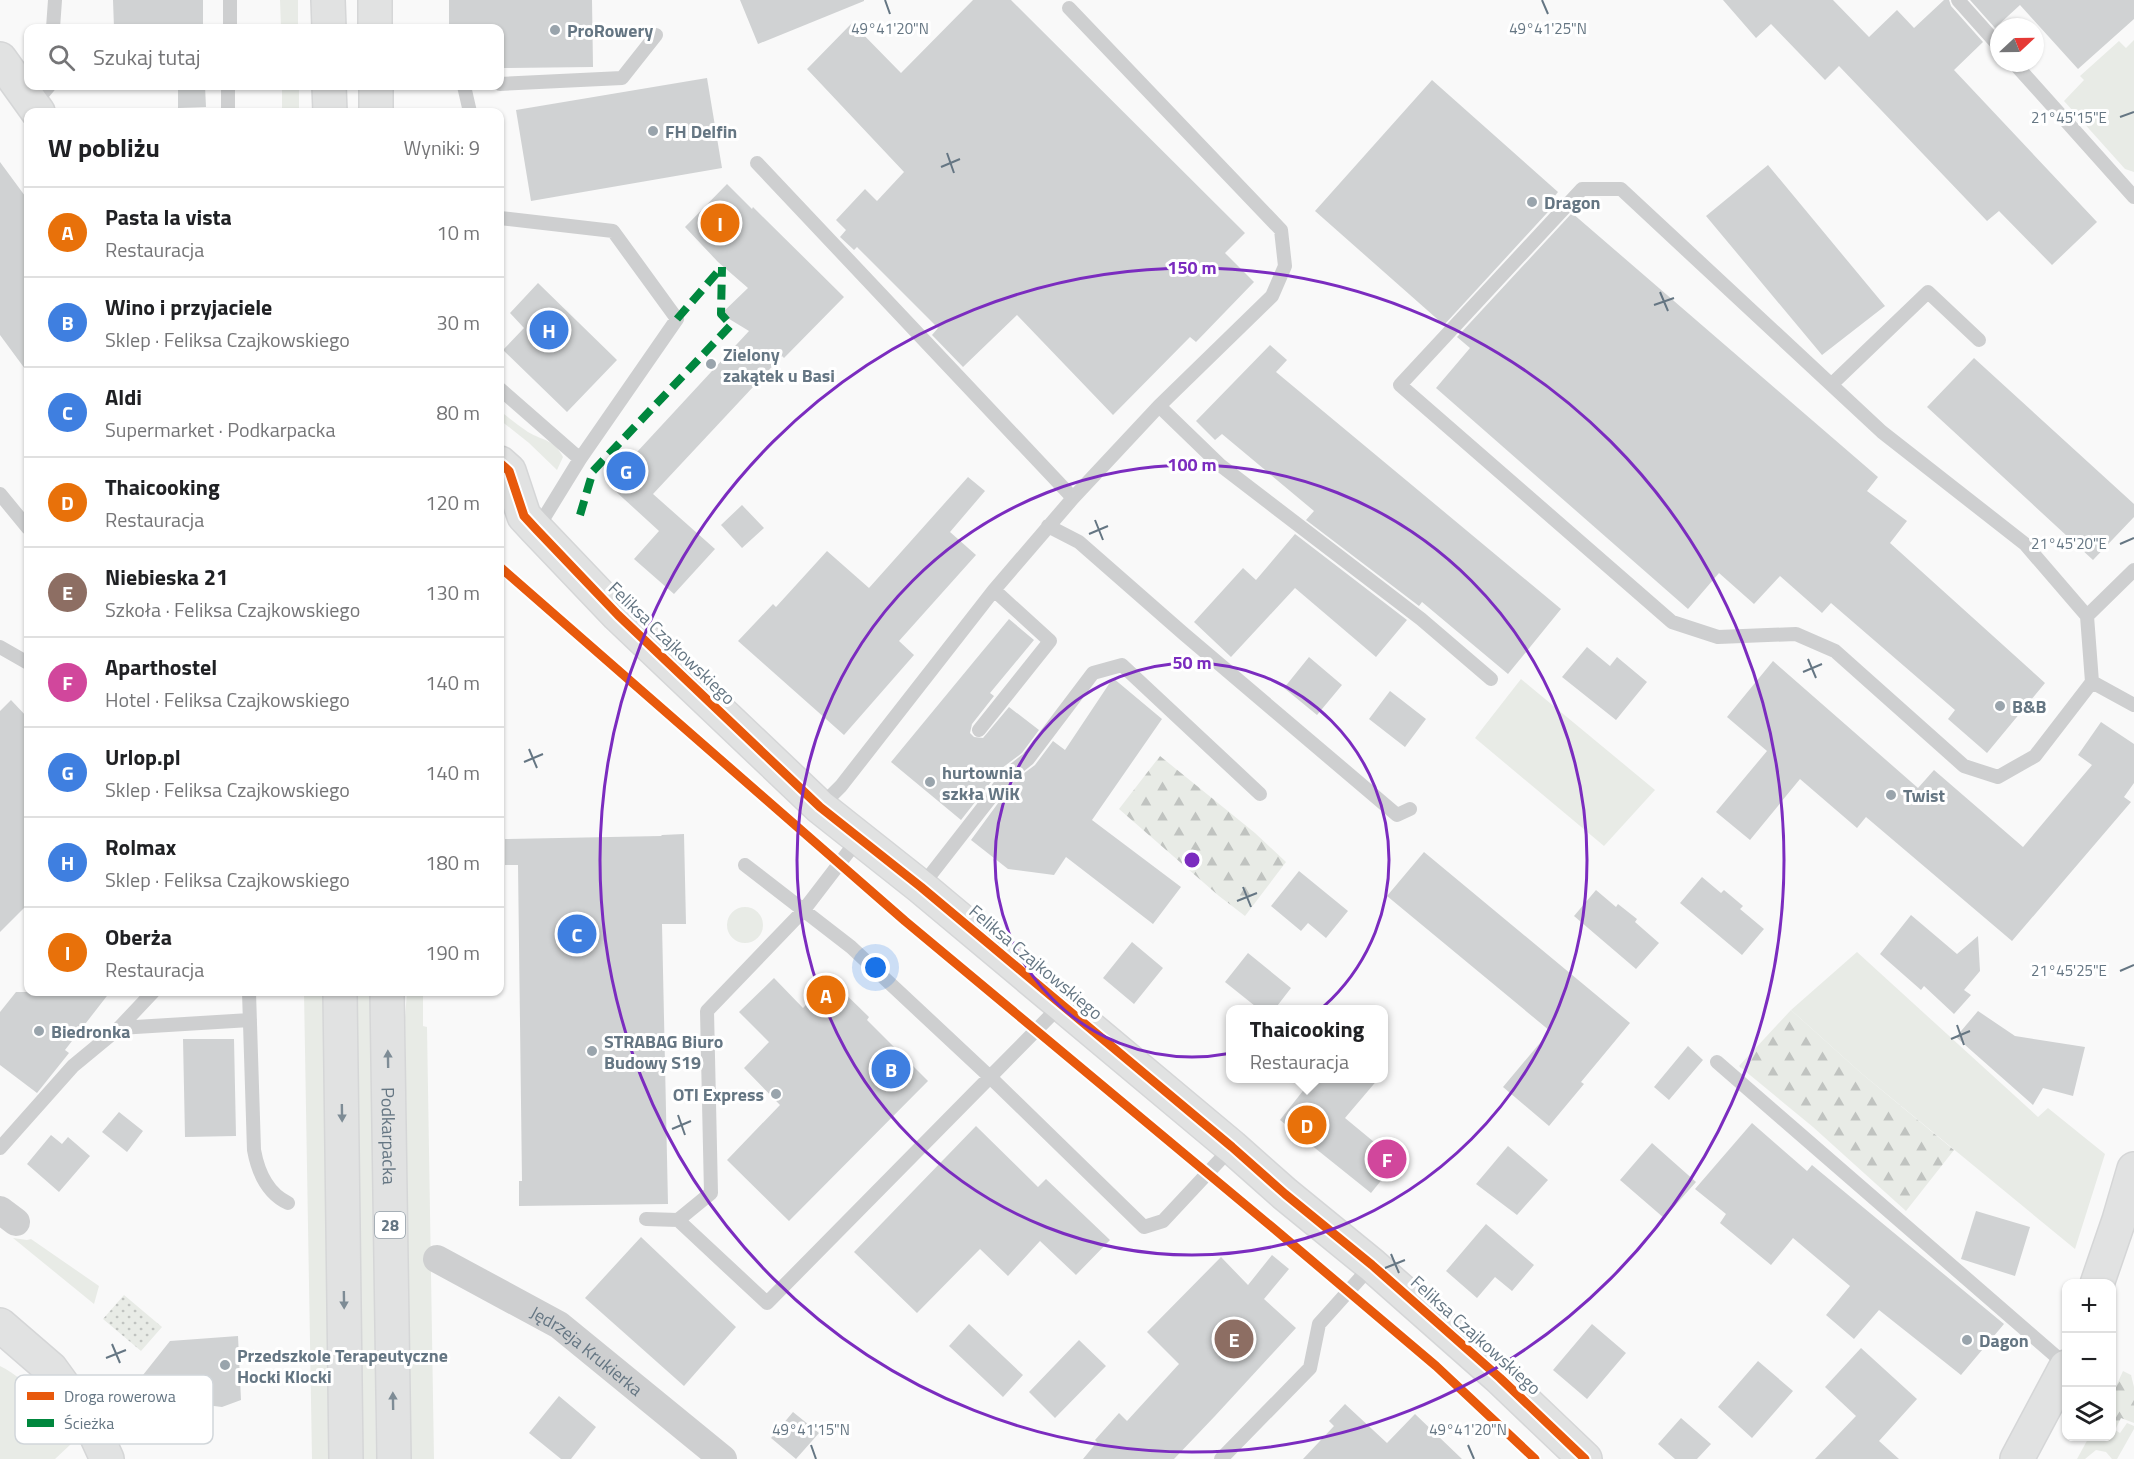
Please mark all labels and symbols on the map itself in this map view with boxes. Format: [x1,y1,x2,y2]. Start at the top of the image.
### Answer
place label: ProRowery [567,17,653,44]
text: 49°41'20"N [851,17,929,40]
text: 49°41'25"N [1509,17,1587,40]
north arrow [1990,18,2044,72]
marker: ProRowery [548,23,562,37]
text: 21°45'15"E [2031,106,2107,129]
place label: FH Delfin [665,118,737,145]
marker: FH Delfin [646,124,660,138]
place label: Dragon [1544,189,1601,216]
marker: Dragon [1525,195,1539,209]
pin: I [700,200,740,246]
text: 150 m [1167,254,1217,281]
pin: H [530,308,568,352]
place label: Zielony zakątek u Basi [723,341,835,389]
marker: Zielony zakątek u Basi [704,357,718,371]
pin: G [606,448,646,494]
text: 100 m [1167,451,1217,478]
text: 21°45'20"E [2031,532,2107,555]
street label: Feliksa Czajkowskiego [602,575,742,711]
text: 50 m [1172,649,1212,676]
place label: B&B [2012,693,2047,720]
marker: B&B [1993,699,2007,713]
place label: hurtownia szkła WiK [942,759,1022,807]
marker: hurtownia szkła WiK [923,775,937,789]
place label: Twist [1903,782,1946,809]
marker: Twist [1884,788,1898,802]
centre of rings [1182,850,1202,870]
street label: Feliksa Czajkowskiego [963,898,1109,1026]
pin: C [558,912,596,956]
your location [861,953,890,982]
text: 21°45'25"E [2031,959,2107,982]
pin: A [806,972,846,1018]
place label: Biedronka [51,1018,130,1045]
marker: Biedronka [32,1024,46,1038]
place label: STRABAG Biuro Budowy S19 [604,1028,723,1076]
marker: STRABAG Biuro Budowy S19 [585,1044,599,1058]
pin: B [872,1046,910,1092]
one-way arrow [383,1049,393,1068]
place label: OTI Express [673,1081,764,1108]
street label: Podkarpacka [375,1087,403,1185]
marker: OTI Express [769,1087,783,1101]
pin: D [1288,1102,1326,1148]
one-way arrow [337,1103,347,1122]
pin: F [1368,1136,1406,1182]
road number: 28 [375,1212,405,1238]
street label: Feliksa Czajkowskiego [1405,1269,1547,1401]
one-way arrow [340,1290,349,1309]
street label: Jędrzeja Krukierka [526,1299,649,1402]
pin: E [1214,1316,1254,1362]
place label: Dagon [1979,1327,2029,1354]
marker: Dagon [1960,1333,1974,1347]
place label: Przedszkole Terapeutyczne Hocki Klocki [237,1342,448,1390]
marker: Przedszkole Terapeutyczne Hocki Klocki [218,1358,232,1372]
legend [15,1375,213,1444]
text: Droga rowerowa [64,1384,176,1408]
one-way arrow [388,1391,398,1410]
text: Ścieżka [64,1411,114,1435]
text: 49°41'15"N [772,1418,850,1441]
text: 49°41'20"N [1429,1418,1507,1441]

